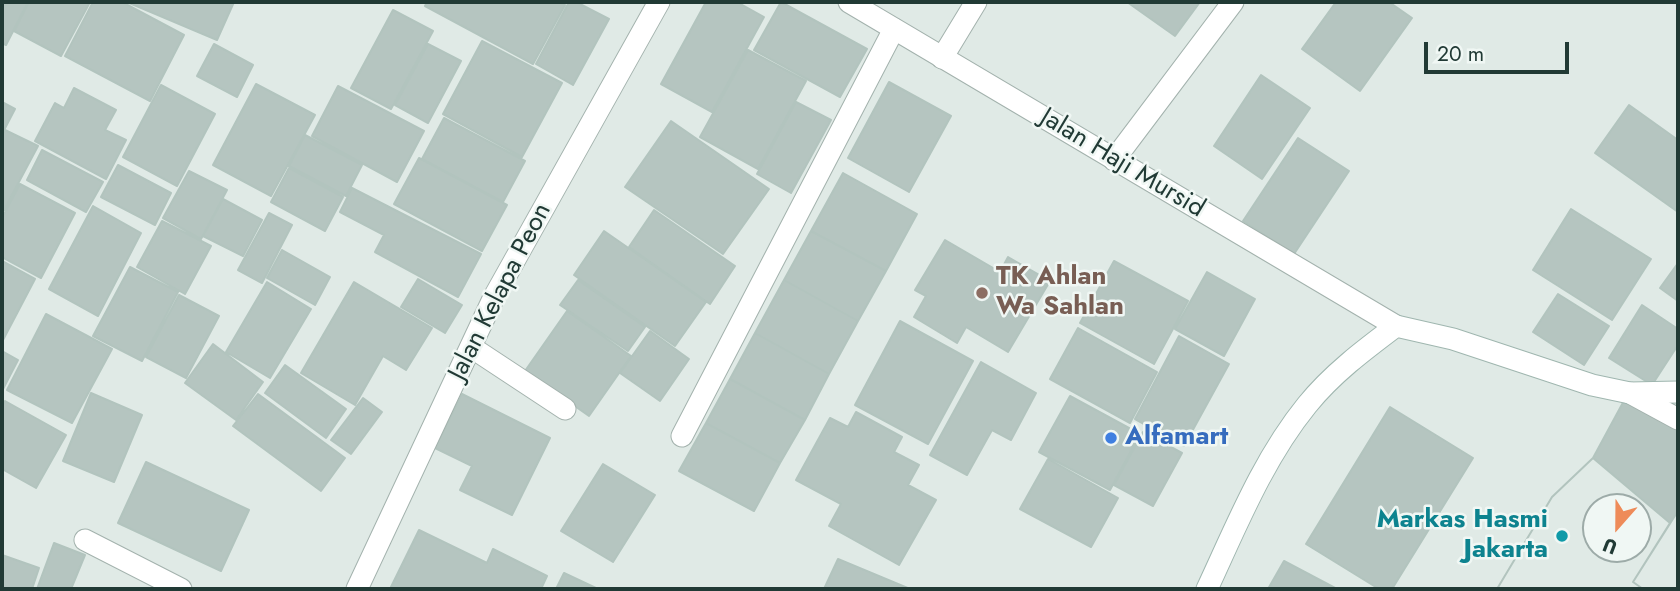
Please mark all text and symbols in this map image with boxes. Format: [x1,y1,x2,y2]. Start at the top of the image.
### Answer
scale bar [1428,28,1573,72]
text: 20 m [1437,39,1484,69]
street label: Jalan Haji Mursid [1034,103,1210,225]
street label: Jalan Kelapa Peon [443,198,559,386]
place label: TK Ahlan Wa Sahlan [996,262,1124,324]
marker: TK Ahlan Wa Sahlan [974,285,990,301]
place label: Alfamart [1125,422,1228,454]
marker: Alfamart [1103,430,1119,446]
north arrow [1582,493,1652,563]
place label: Markas Hasmi Jakarta [1377,505,1548,566]
marker: Markas Hasmi Jakarta [1554,528,1570,544]
text: U [1599,531,1621,561]

